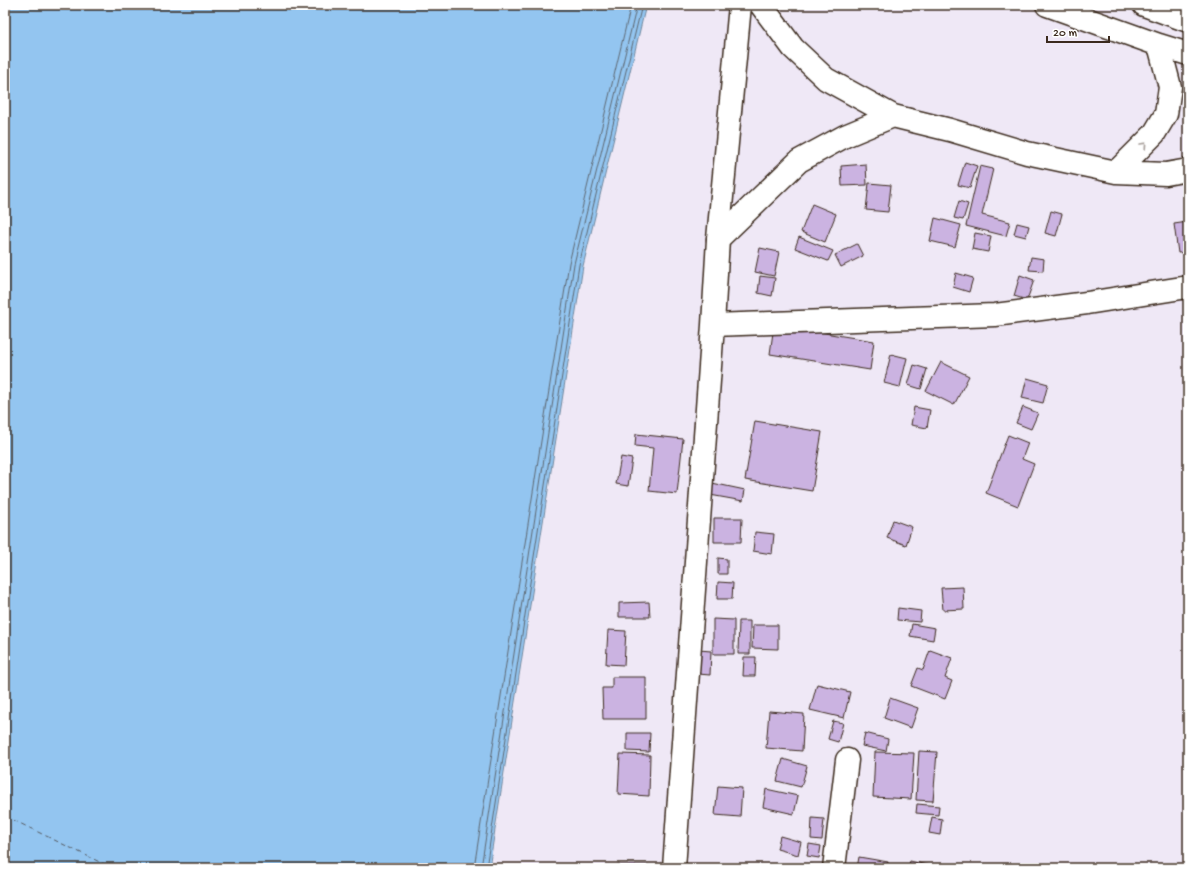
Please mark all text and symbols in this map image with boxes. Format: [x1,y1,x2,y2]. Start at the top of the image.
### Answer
scale bar [1047,18,1109,44]
text: 20 m [1053,27,1078,41]
one-way arrow [1139,142,1147,150]

